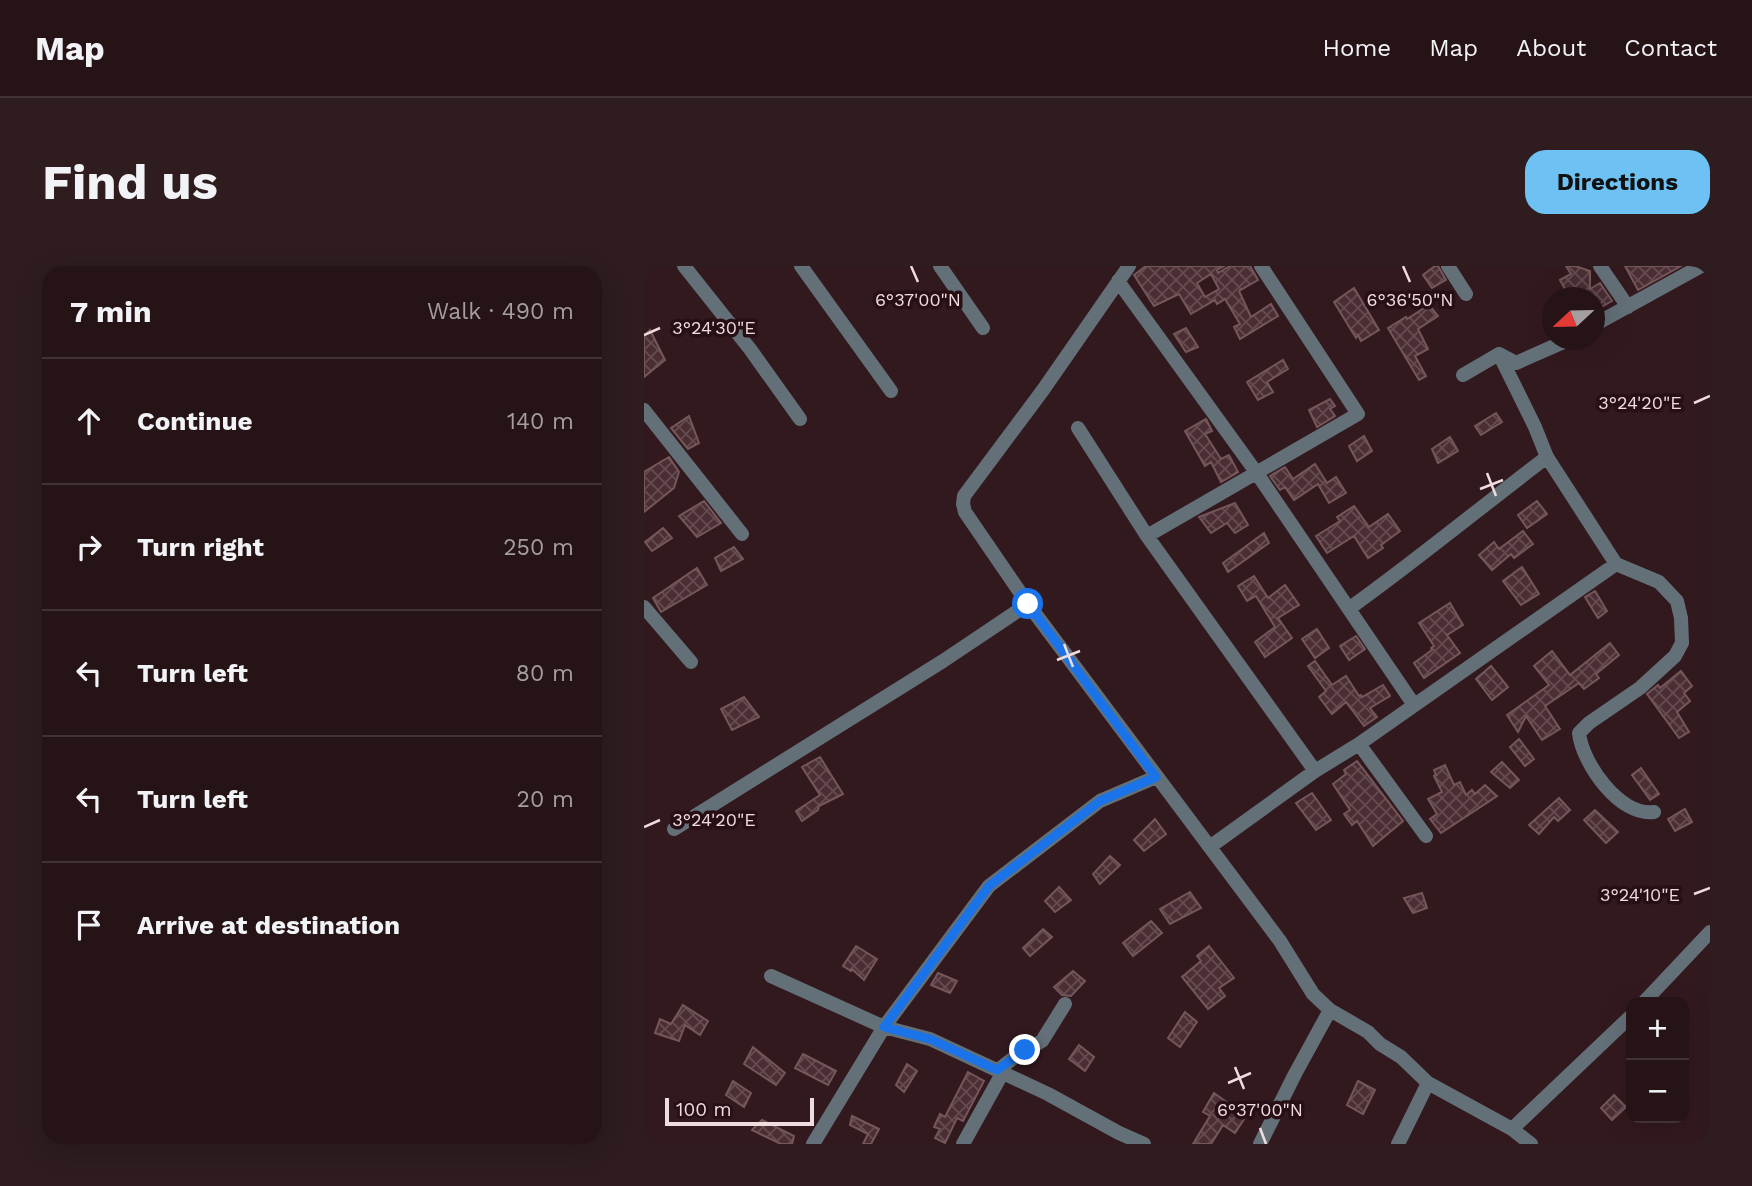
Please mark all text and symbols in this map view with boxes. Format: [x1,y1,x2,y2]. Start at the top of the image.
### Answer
text: Map [35,29,105,68]
text: Home [1323,34,1391,62]
text: Map [1429,34,1478,62]
text: About [1516,34,1586,62]
text: Contact [1624,34,1717,62]
button: Directions [1525,150,1710,214]
text: Find us [42,153,218,211]
north arrow [1542,287,1605,350]
text: 6°37'00"N [875,289,961,310]
text: 6°36'50"N [1366,289,1454,310]
text: 7 min [70,294,152,329]
text: Walk · 490 m [427,298,574,325]
text: 3°24'30"E [672,317,756,338]
text: 3°24'20"E [1598,392,1682,413]
icon: ahead [70,402,108,440]
text: Continue [137,406,253,436]
text: 140 m [507,408,574,435]
icon: right [70,528,108,566]
text: Turn right [137,532,264,562]
text: 250 m [503,534,574,561]
route start [1012,588,1043,619]
icon: left [70,654,108,692]
text: Turn left [137,658,248,688]
text: 80 m [516,660,574,687]
icon: left [70,780,108,818]
text: Turn left [137,784,248,814]
text: 20 m [517,786,574,813]
text: 3°24'20"E [672,809,756,830]
text: 3°24'10"E [1600,884,1680,905]
icon: arrive [70,906,108,944]
text: Arrive at destination [137,910,400,940]
map controls [1626,997,1689,1123]
button: + [1626,997,1689,1060]
route end [1009,1034,1040,1065]
button: − [1626,1060,1689,1123]
scale bar [665,1095,814,1127]
text: 100 m [676,1098,732,1121]
text: 6°37'00"N [1217,1099,1303,1120]

